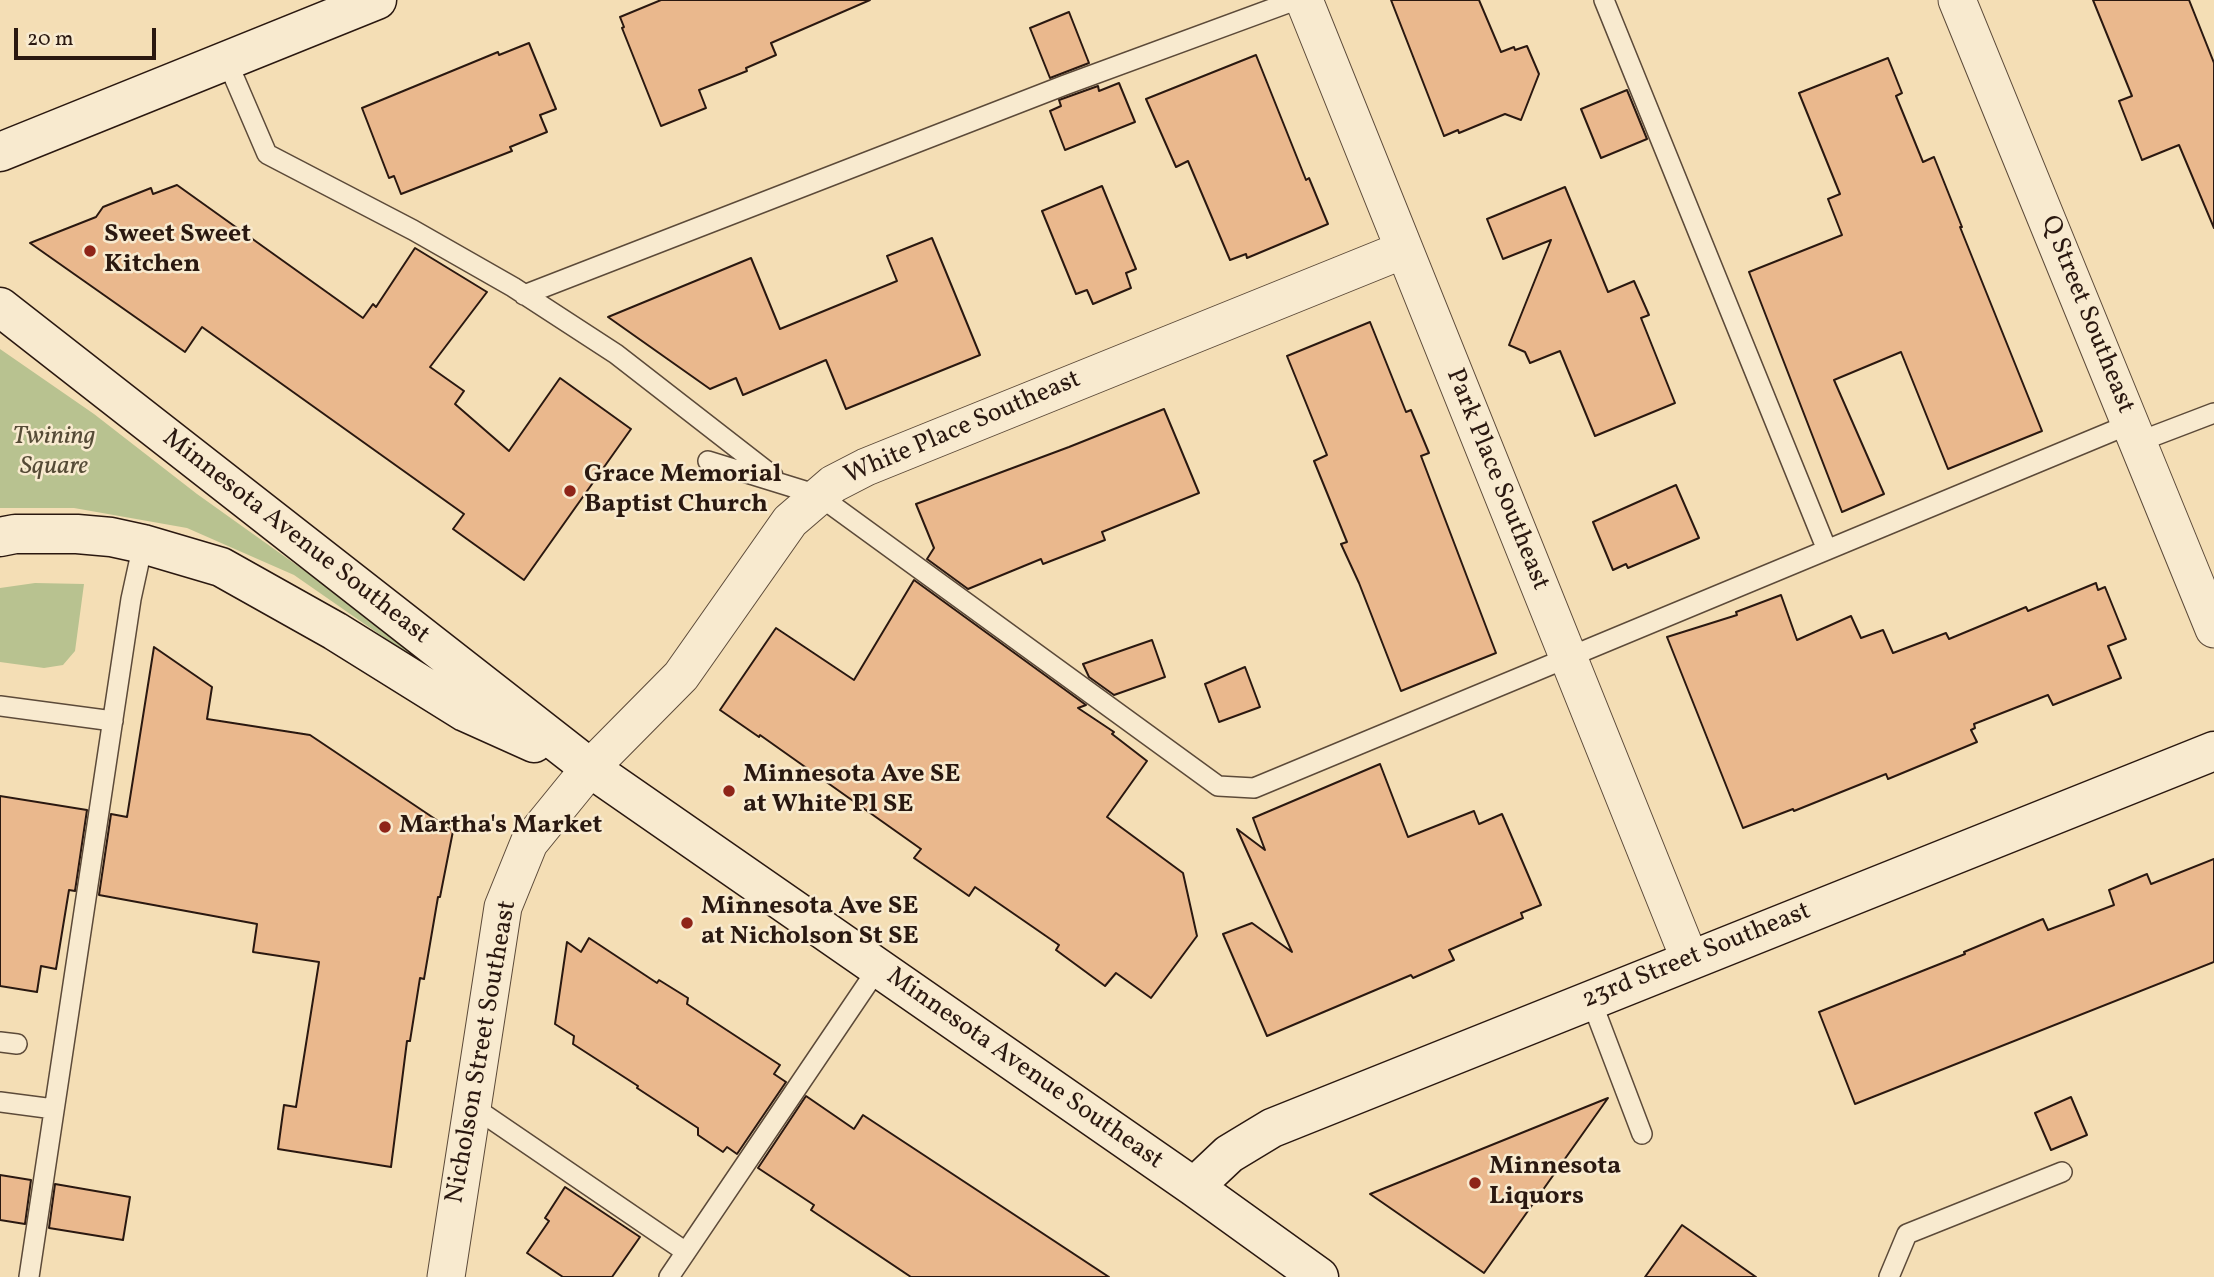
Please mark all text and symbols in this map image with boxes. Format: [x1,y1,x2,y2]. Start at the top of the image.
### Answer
scale bar [18,14,159,58]
text: 20 m [27,25,73,54]
street label: Q Street Southeast [2032,212,2140,418]
place label: Sweet Sweet Kitchen [104,220,251,282]
marker: Sweet Sweet Kitchen [82,243,98,259]
street label: White Place Southeast [840,365,1086,493]
street label: Park Place Southeast [1437,365,1555,595]
park label: Twining Square [13,422,95,484]
street label: Minnesota Avenue Southeast [155,424,435,652]
place label: Grace Memorial Baptist Church [584,460,782,522]
marker: Grace Memorial Baptist Church [562,483,578,499]
place label: Minnesota Ave SE at White Pl SE [743,760,961,822]
marker: Minnesota Ave SE at White Pl SE [721,783,737,799]
place label: Martha's Market [399,811,602,843]
marker: Martha's Market [377,819,393,835]
place label: Minnesota Ave SE at Nicholson St SE [701,892,919,954]
street label: 23rd Street Southeast [1578,897,1816,1017]
street label: Nicholson Street Southeast [441,898,525,1206]
marker: Minnesota Ave SE at Nicholson St SE [679,915,695,931]
street label: Minnesota Avenue Southeast [880,962,1168,1178]
place label: Minnesota Liquors [1489,1152,1621,1214]
marker: Minnesota Liquors [1467,1175,1483,1191]

